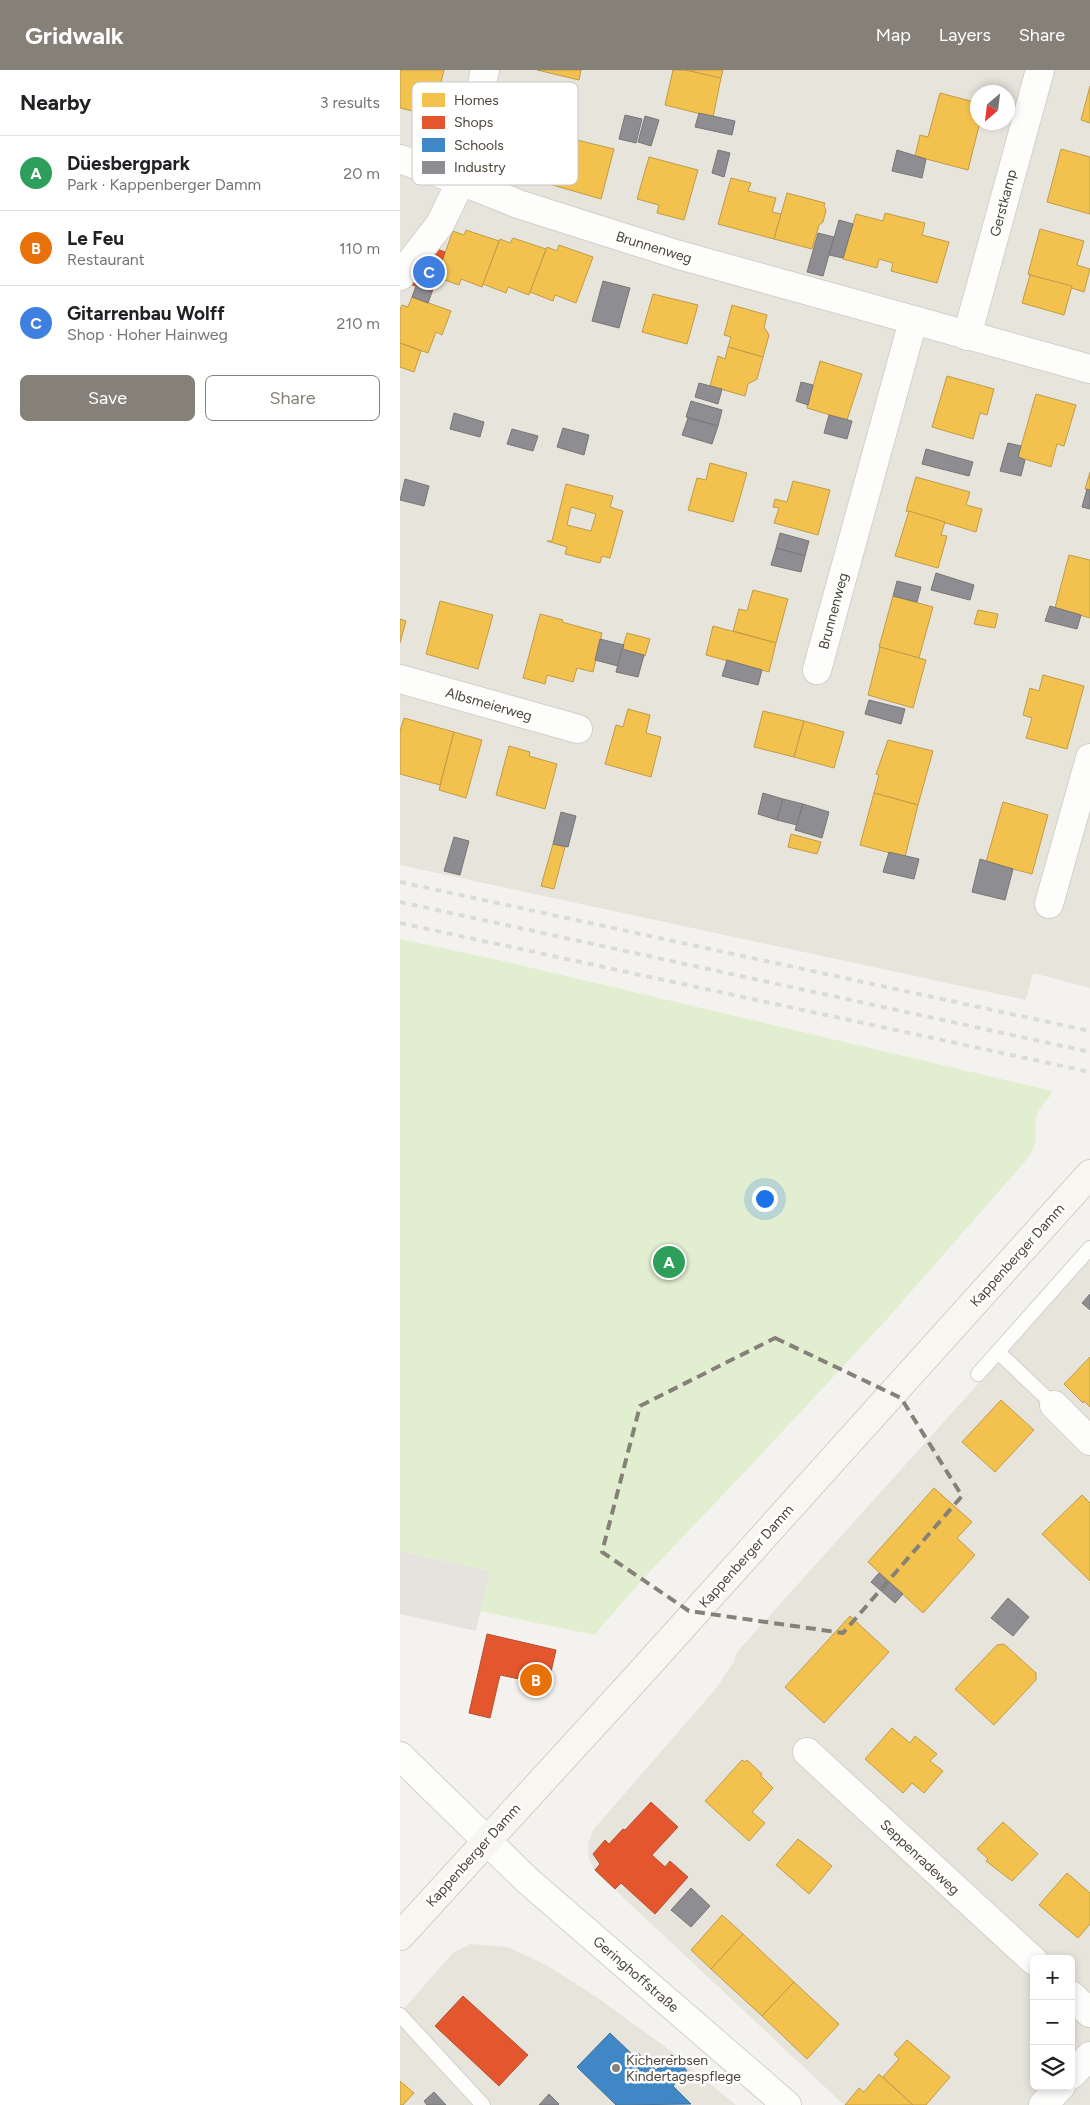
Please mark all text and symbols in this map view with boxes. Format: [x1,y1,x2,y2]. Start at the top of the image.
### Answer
text: Gridwalk [25,21,124,50]
text: Map [876,24,911,46]
text: Layers [939,24,991,46]
text: Share [1019,24,1065,46]
legend [412,82,578,185]
north arrow [970,85,1015,130]
text: Nearby [20,90,91,115]
text: Homes [454,92,499,109]
text: 3 results [320,93,380,112]
text: Shops [454,114,493,131]
text: Schools [454,137,504,154]
text: Düesbergpark [67,152,190,175]
text: Industry [454,159,506,176]
text: A [30,164,42,183]
text: 20 m [343,164,380,183]
street label: Gerstkamp [986,168,1021,239]
text: Park · Kappenberger Damm [67,175,261,194]
text: Le Feu [67,227,124,250]
street label: Brunnenweg [614,228,694,267]
text: B [31,239,41,258]
text: 110 m [339,239,380,258]
text: Restaurant [67,250,145,269]
pin: C [413,253,445,291]
text: Gitarrenbau Wolff [67,302,225,325]
text: C [30,314,42,333]
text: 210 m [337,314,380,333]
text: Shop · Hoher Hainweg [67,325,228,344]
button: Save [20,375,195,421]
button: Share [205,375,380,421]
street label: Brunnenweg [815,571,852,651]
street label: Albsmeierweg [444,684,534,725]
your location [752,1186,778,1212]
street label: Kappenberger Damm [967,1200,1068,1310]
pin: A [653,1243,685,1281]
street label: Kappenberger Damm [696,1501,797,1611]
pin: B [520,1661,552,1699]
street label: Kappenberger Damm [423,1800,524,1910]
street label: Seppenradeweg [876,1816,963,1899]
street label: Geringhoffstraße [589,1933,682,2016]
map controls [1030,1955,1075,2090]
button: + [1030,1955,1075,2000]
button: − [1030,2000,1075,2045]
button: layers [1030,2045,1075,2090]
place label: Kichererbsen Kindertagespflege [626,2052,741,2085]
marker: Kichererbsen Kindertagespflege [610,2062,622,2074]

